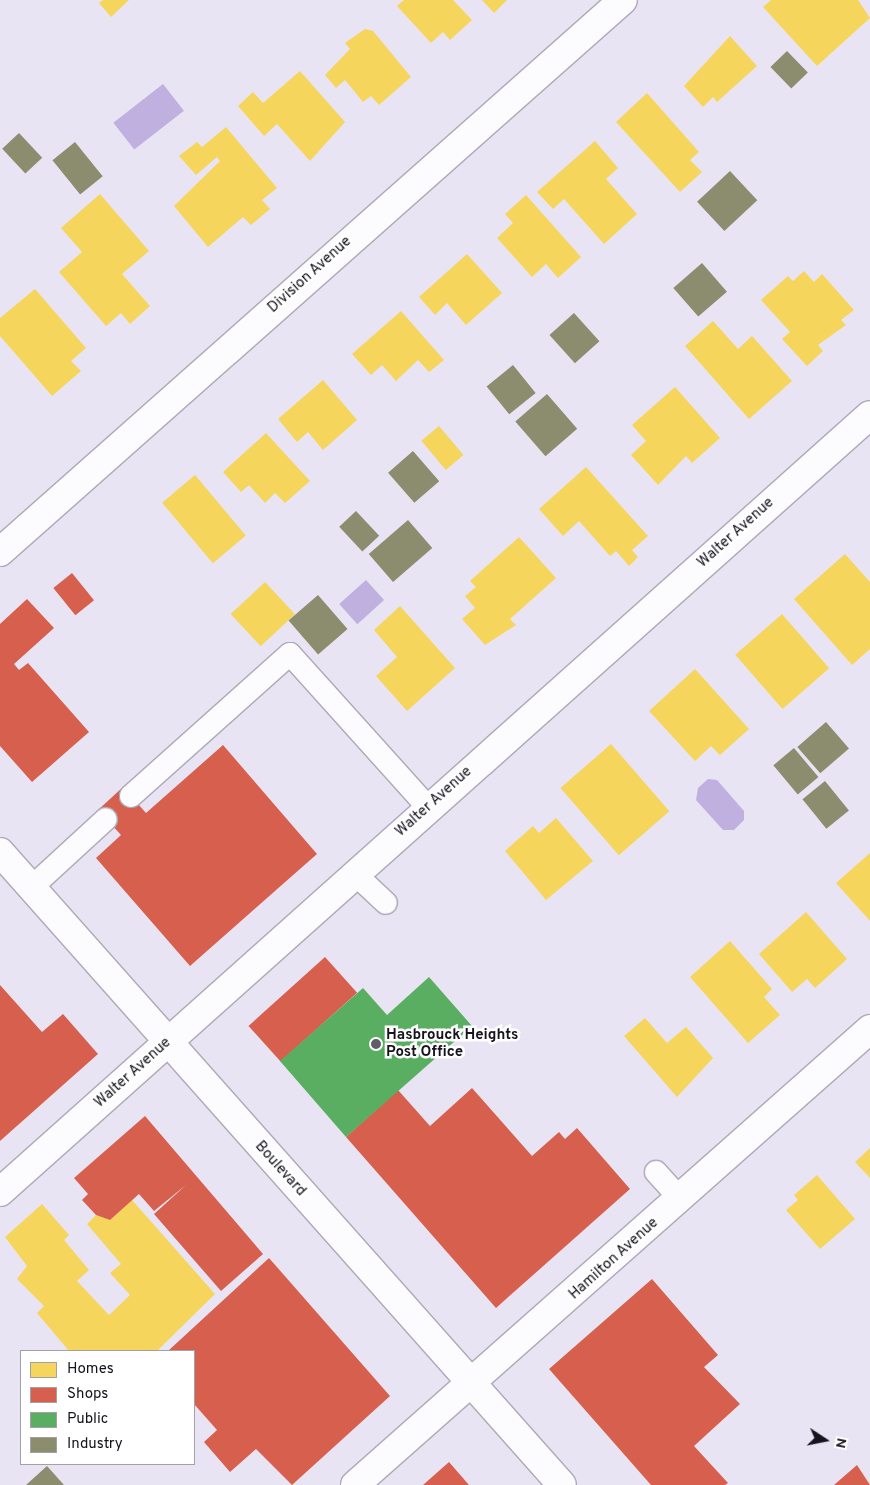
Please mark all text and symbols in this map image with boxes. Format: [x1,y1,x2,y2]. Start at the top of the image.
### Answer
street label: Division Avenue [264,233,356,317]
street label: Walter Avenue [694,494,778,572]
street label: Walter Avenue [392,763,476,841]
place label: Hasbrouck Heights Post Office [386,1026,518,1061]
street label: Walter Avenue [91,1034,175,1112]
marker: Hasbrouck Heights Post Office [370,1038,382,1050]
street label: Boulevard [251,1138,309,1200]
street label: Hamilton Avenue [565,1214,663,1304]
legend [20,1350,195,1465]
text: Homes [67,1360,114,1379]
text: Shops [67,1385,108,1404]
text: Public [67,1410,108,1429]
north arrow [800,1415,850,1465]
text: Industry [67,1435,123,1454]
text: N [831,1436,850,1450]

